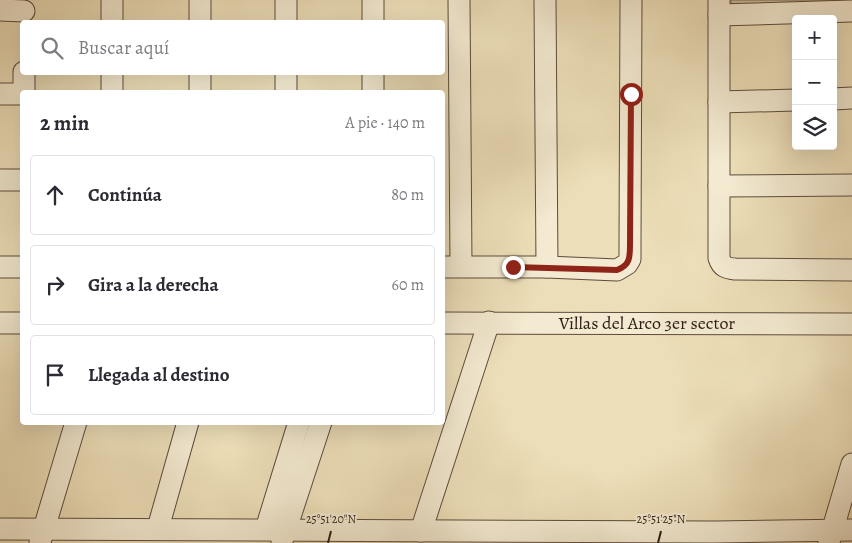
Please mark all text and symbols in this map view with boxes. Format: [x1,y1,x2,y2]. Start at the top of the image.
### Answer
map controls [792,15,837,150]
button: + [792,15,837,60]
search box [20,20,445,75]
icon: search [38,34,66,62]
text: Buscar aquí [78,35,169,61]
button: − [792,60,837,105]
route start [620,83,643,106]
button: layers [792,105,837,150]
text: 2 min [40,109,89,137]
text: A pie · 140 m [345,112,425,134]
icon: ahead [41,181,69,209]
text: Continúa [88,182,162,208]
text: 80 m [391,184,424,206]
route end [502,256,525,279]
icon: right [41,271,69,299]
text: Gira a la derecha [88,272,219,298]
text: 60 m [392,274,424,296]
street label: Villas del Arco 3er sector [558,311,735,335]
icon: arrive [41,361,69,389]
text: Llegada al destino [88,362,230,388]
text: 25°51'20"N [306,511,356,527]
text: 25°51'25"N [637,511,686,527]

